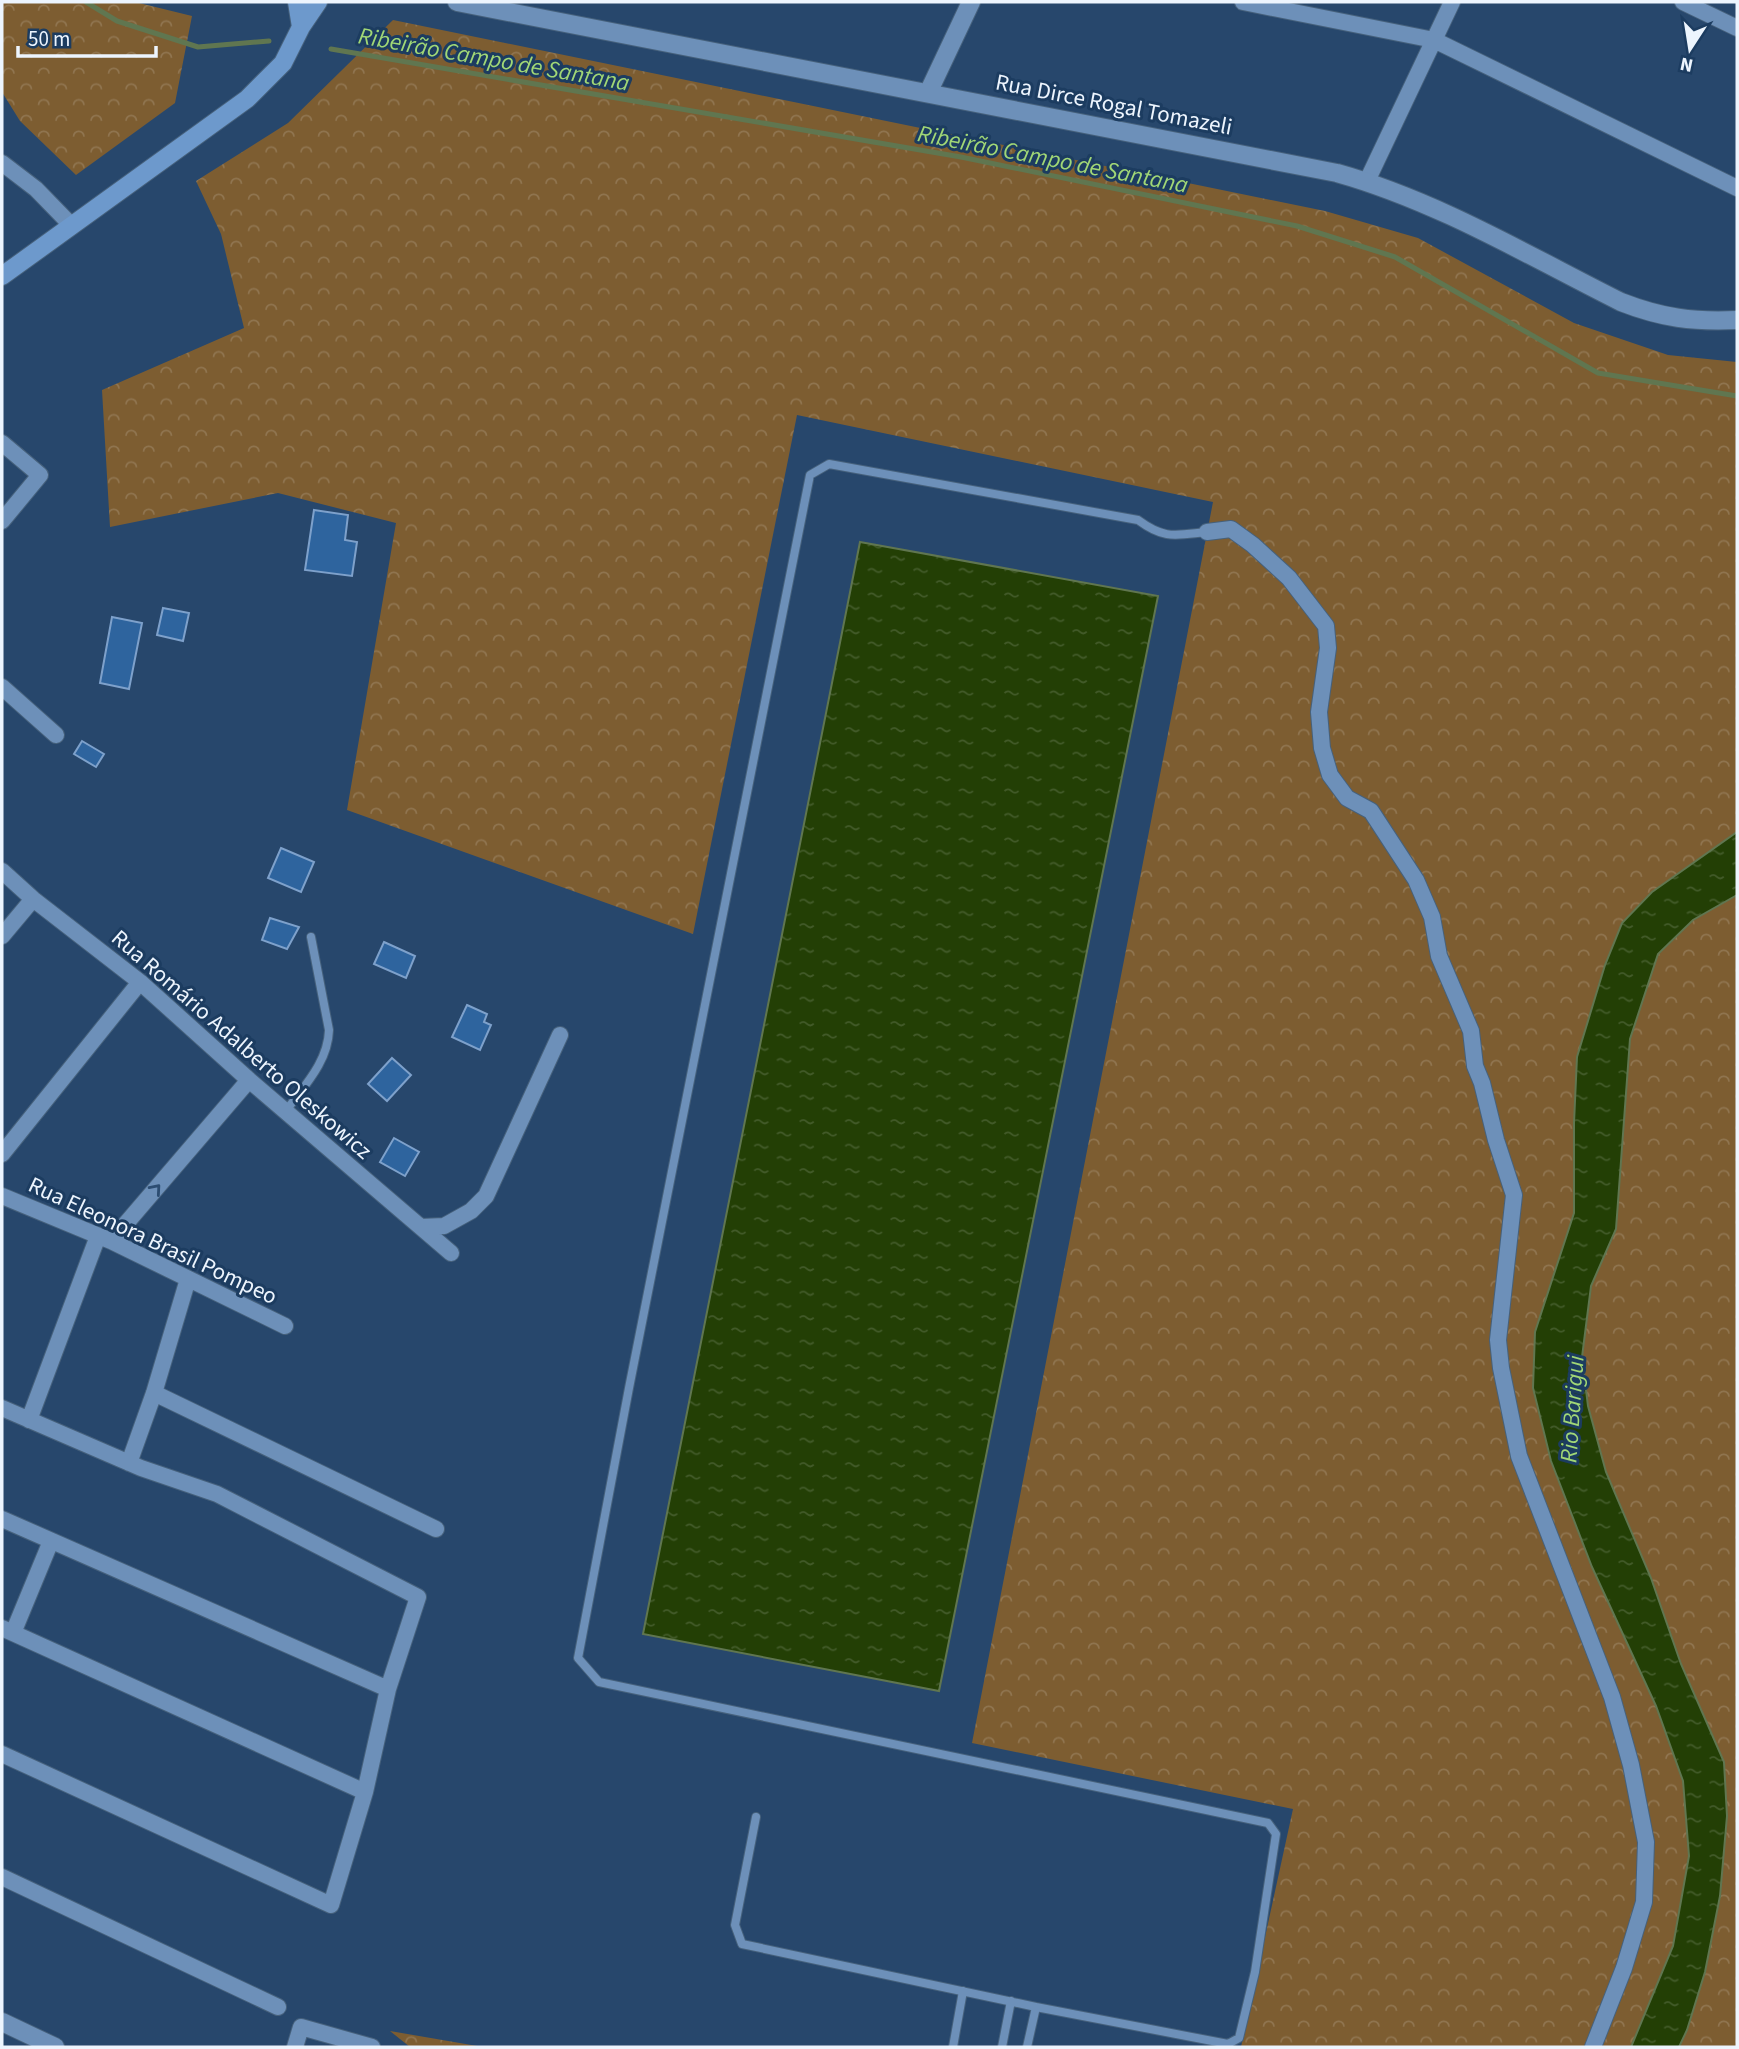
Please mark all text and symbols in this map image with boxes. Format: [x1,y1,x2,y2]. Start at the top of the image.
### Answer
scale bar [18,14,156,58]
north arrow [1655,14,1725,84]
water label: Ribeirão Campo de Santana [356,18,632,101]
text: 50 m [28,24,70,54]
text: N [1678,50,1696,79]
street label: Rua Dirce Rogal Tomazeli [993,65,1235,144]
water label: Ribeirão Campo de Santana [915,116,1191,203]
street label: Rua Romário Adalberto Oleskowicz [104,922,379,1167]
street label: Rua Eleonora Brasil Pompeo [23,1168,283,1313]
one-way arrow [148,1184,160,1197]
water label: Rio Barigui [1551,1354,1594,1464]

